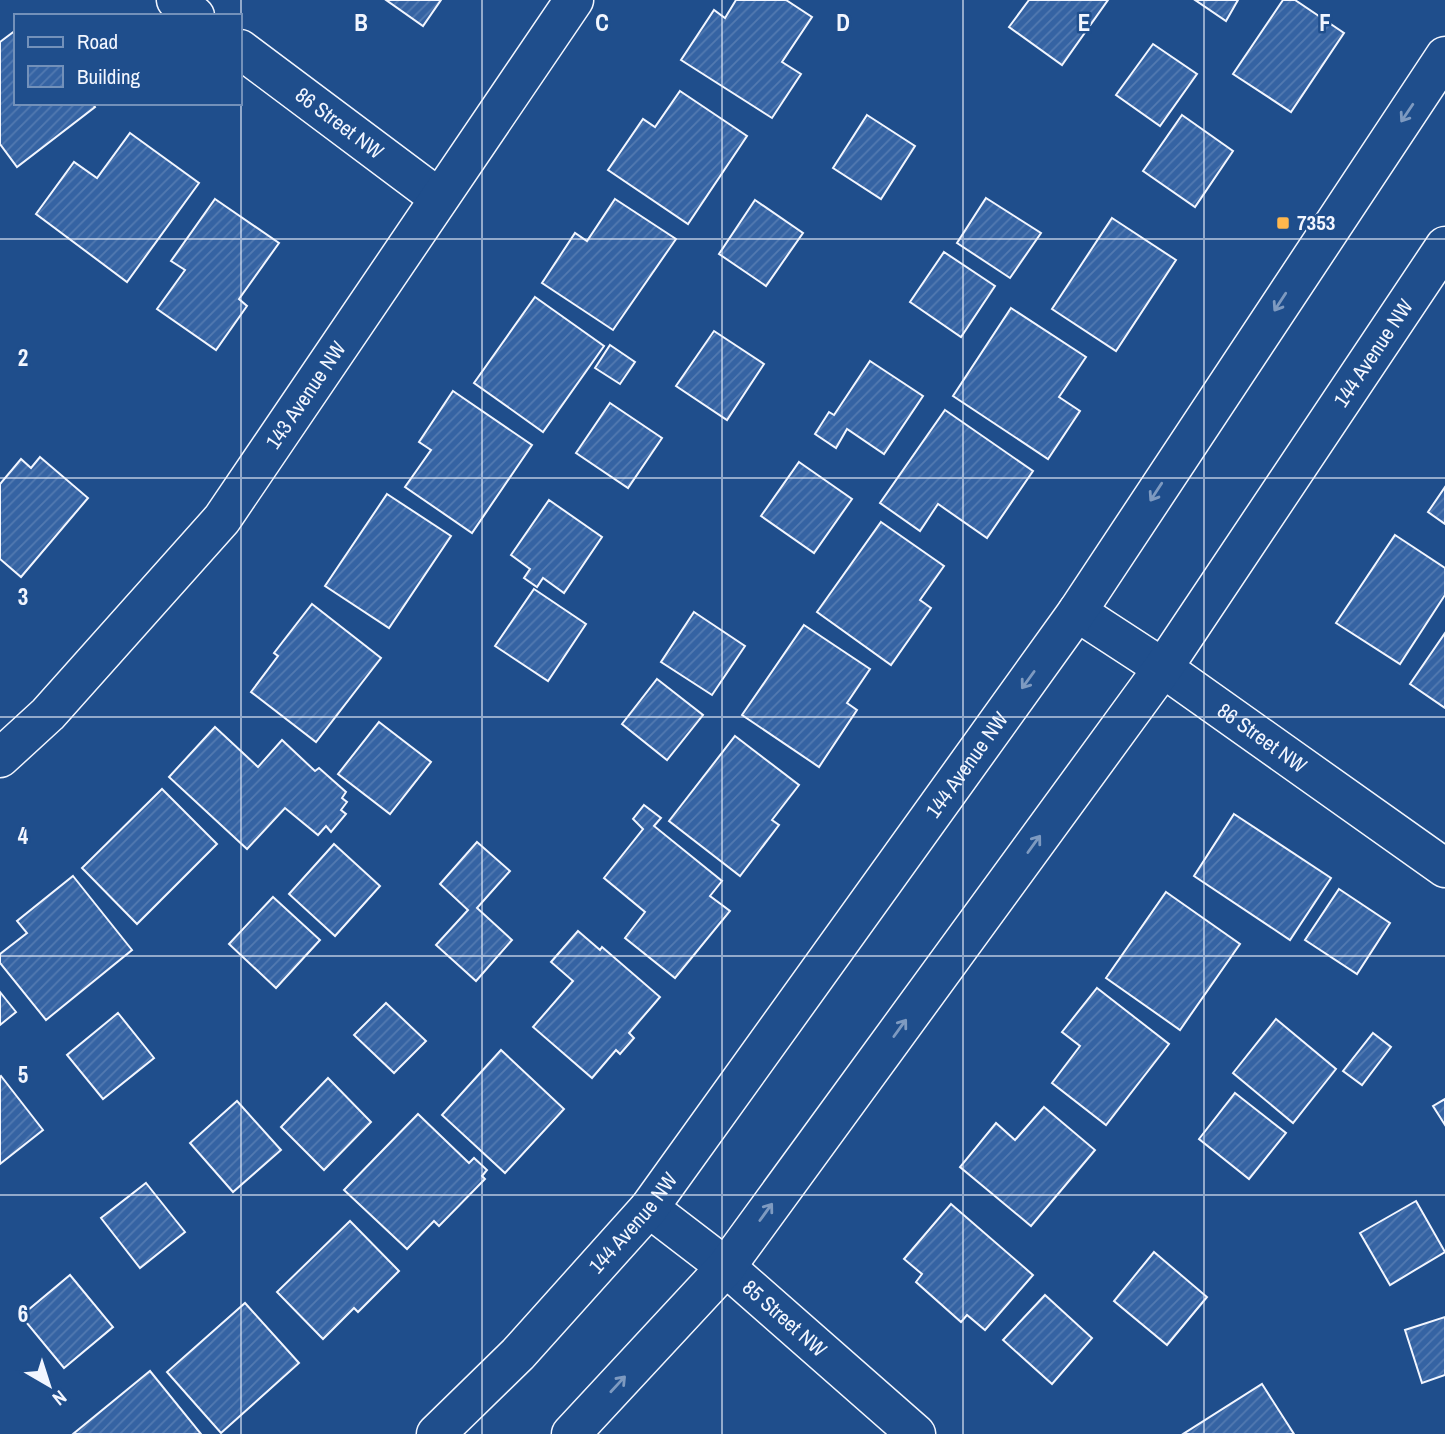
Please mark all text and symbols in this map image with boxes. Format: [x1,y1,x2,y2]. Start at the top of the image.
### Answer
text: B [354,7,368,38]
text: C [595,7,609,38]
text: D [836,7,850,38]
text: E [1078,7,1090,38]
text: F [1319,7,1331,38]
legend [14,14,242,105]
text: Road [77,27,118,56]
text: Building [77,62,141,91]
street label: 86 Street NW [289,80,390,166]
one-way arrow [1400,103,1414,122]
place label: 7353 [1297,208,1335,237]
marker: 7353 [1275,215,1291,231]
one-way arrow [1273,291,1287,311]
street label: 144 Avenue NW [1326,293,1420,413]
street label: 143 Avenue NW [259,335,353,454]
text: 2 [18,342,28,373]
one-way arrow [1148,482,1163,501]
text: 3 [18,581,28,612]
one-way arrow [1021,670,1035,689]
street label: 86 Street NW [1212,696,1313,780]
street label: 144 Avenue NW [919,705,1015,824]
text: 4 [18,820,29,851]
one-way arrow [1027,836,1042,854]
one-way arrow [893,1019,908,1038]
text: 5 [18,1059,28,1090]
street label: 144 Avenue NW [582,1166,684,1280]
one-way arrow [759,1203,773,1222]
street label: 85 Street NW [736,1273,834,1364]
text: 6 [18,1298,28,1329]
north arrow [14,1350,84,1420]
one-way arrow [609,1376,626,1393]
text: N [47,1385,72,1412]

